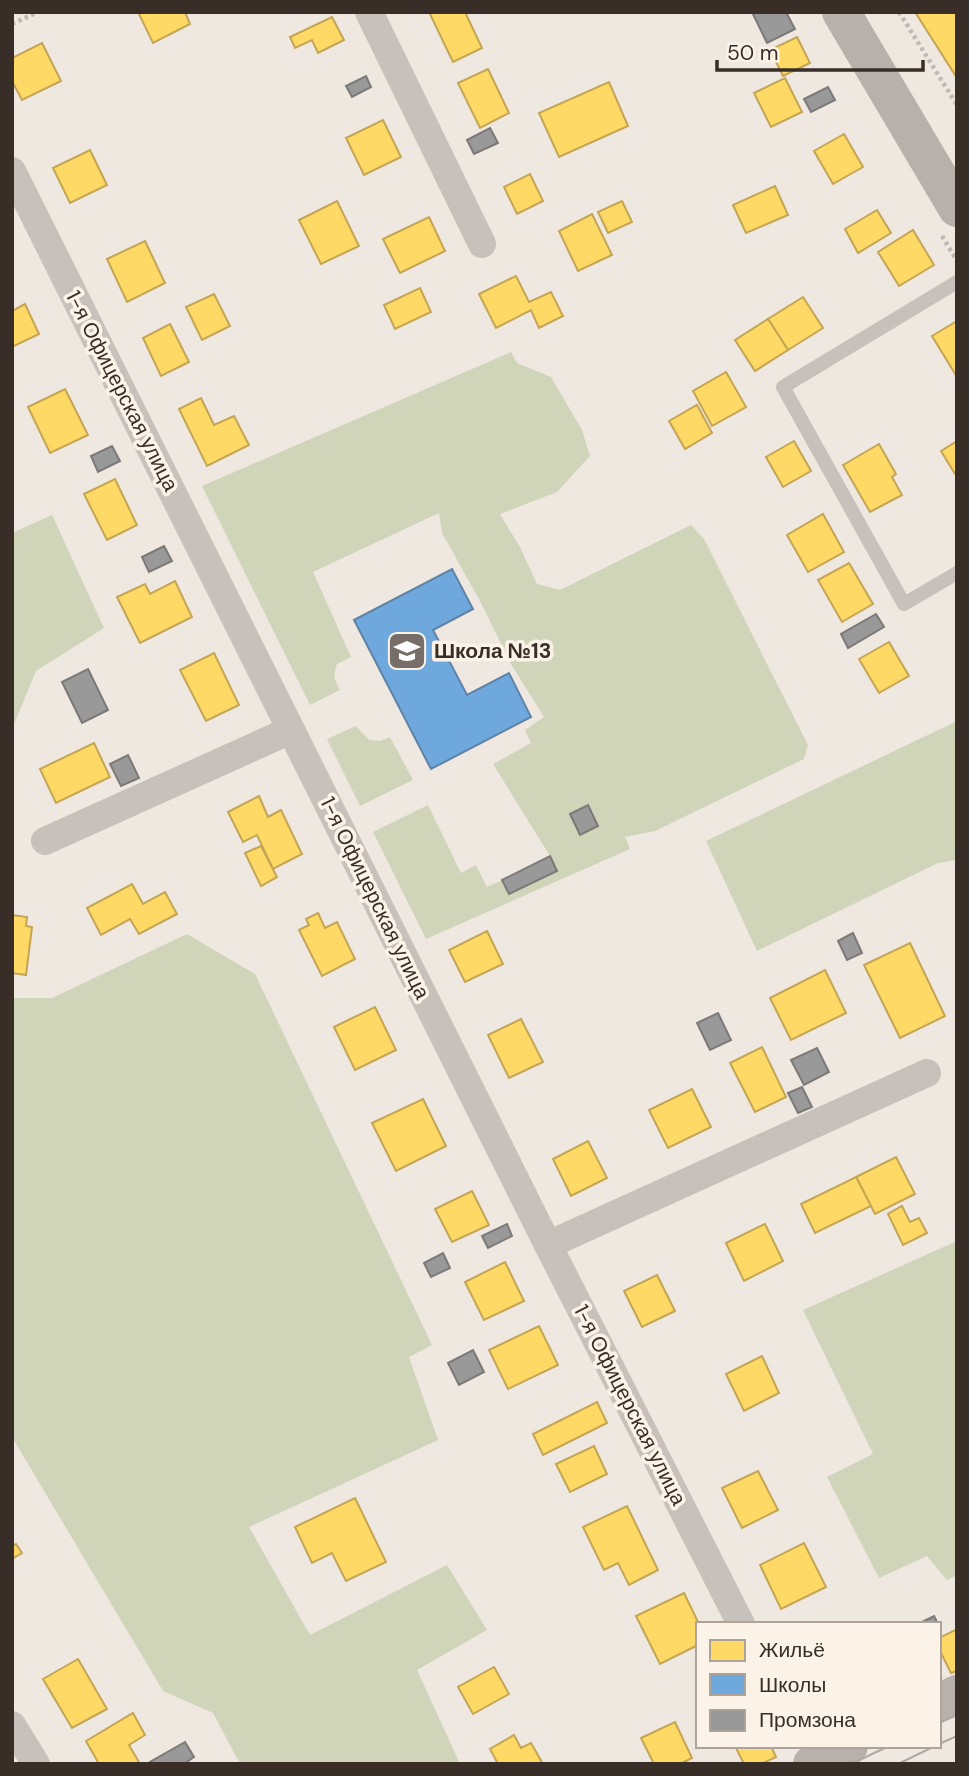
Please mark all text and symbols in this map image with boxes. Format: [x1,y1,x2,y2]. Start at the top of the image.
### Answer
scale bar [717,28,923,72]
text: 50 m [727,39,778,67]
street label: 1-я Офицерская улица [59,286,185,496]
school or university icon: Школа №13 [386,630,428,672]
place label: Школа №13 [434,637,551,665]
street label: 1-я Офицерская улица [314,792,436,1004]
street label: 1-я Офицерская улица [567,1300,693,1510]
legend [696,1622,941,1748]
text: Жильё [759,1636,825,1664]
text: Школы [759,1671,826,1699]
text: Промзона [759,1706,856,1734]

